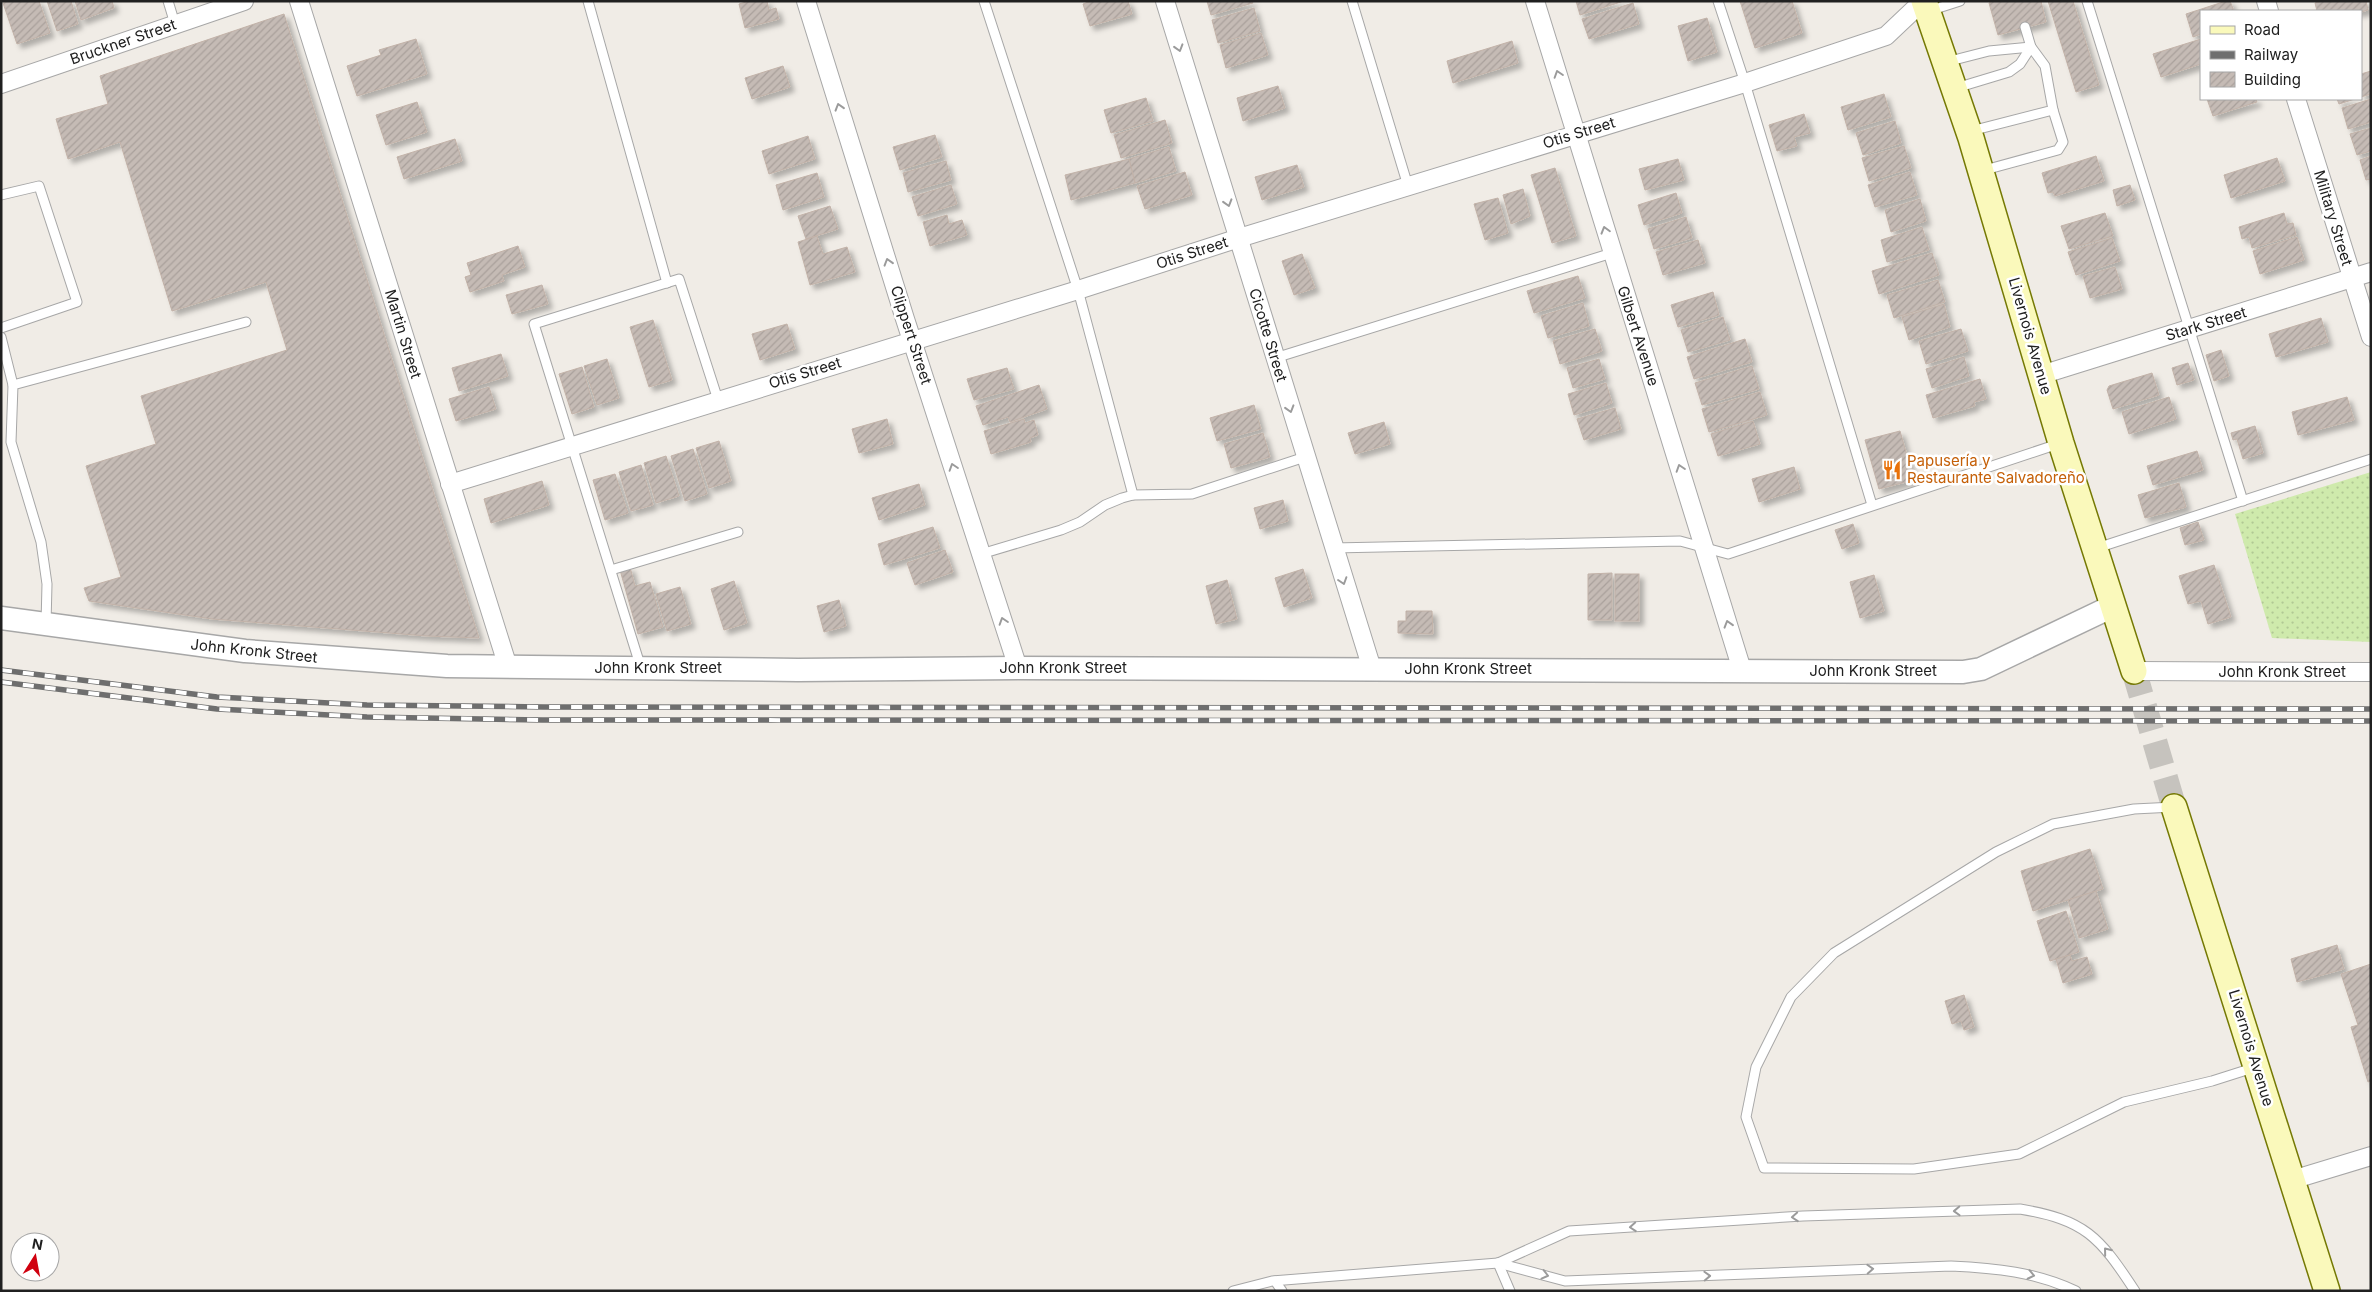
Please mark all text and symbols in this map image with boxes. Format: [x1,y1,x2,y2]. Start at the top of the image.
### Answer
legend [2200,10,2362,100]
street label: Bruckner Street [67,14,178,69]
text: Road [2244,20,2280,39]
one-way arrow [1174,43,1184,51]
text: Railway [2244,45,2299,64]
one-way arrow [1554,70,1564,79]
text: Building [2244,70,2301,89]
one-way arrow [835,103,845,111]
street label: Otis Street [1540,113,1617,152]
street label: Military Street [2310,168,2357,268]
one-way arrow [1222,198,1232,207]
one-way arrow [1601,226,1611,234]
street label: Otis Street [1153,232,1230,273]
one-way arrow [883,258,893,267]
street label: Livernois Avenue [2005,275,2056,397]
street label: Clippert Street [887,283,936,387]
street label: Gilbert Avenue [1613,283,1664,388]
street label: Cicotte Street [1245,286,1292,384]
street label: Martin Street [381,287,426,381]
street label: Stark Street [2163,302,2249,345]
street label: Otis Street [766,353,843,392]
one-way arrow [1285,404,1295,412]
place label: Papusería y Restaurante Salvadoreño [1907,451,2085,487]
restaurant icon: Papusería y Restaurante Salvadoreño [1881,459,1903,481]
one-way arrow [949,463,959,471]
one-way arrow [1676,465,1686,473]
one-way arrow [1338,576,1348,584]
one-way arrow [999,618,1009,626]
one-way arrow [1723,620,1733,628]
street label: John Kronk Street [190,634,319,667]
street label: John Kronk Street [594,658,722,677]
street label: John Kronk Street [999,658,1127,677]
street label: John Kronk Street [1404,659,1532,678]
street label: John Kronk Street [1809,661,1937,680]
street label: John Kronk Street [2218,662,2346,681]
street label: Livernois Avenue [2225,987,2278,1109]
one-way arrow [1953,1206,1961,1217]
one-way arrow [1790,1211,1798,1222]
one-way arrow [1628,1222,1636,1233]
north arrow [10,1232,60,1282]
text: N [31,1234,44,1253]
one-way arrow [2104,1248,2112,1257]
one-way arrow [1866,1264,1874,1275]
one-way arrow [2027,1269,2036,1280]
one-way arrow [1541,1270,1549,1280]
one-way arrow [1703,1270,1711,1281]

